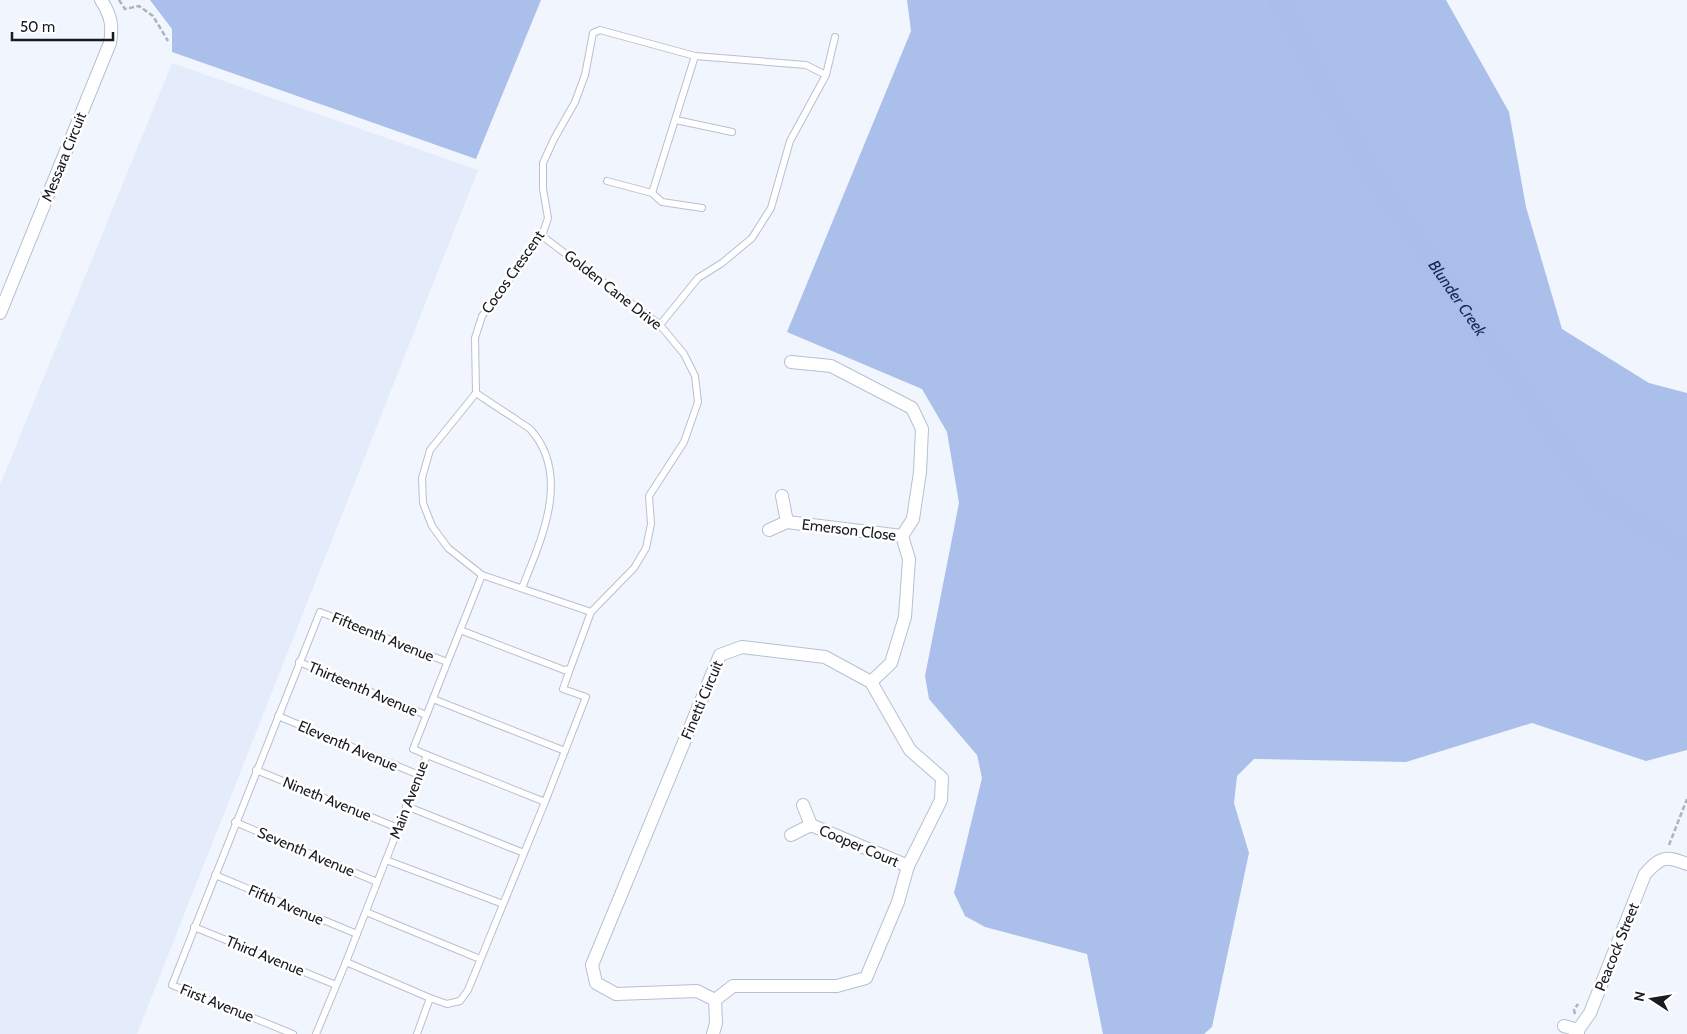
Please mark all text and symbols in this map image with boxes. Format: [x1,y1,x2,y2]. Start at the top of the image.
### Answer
scale bar [12,10,114,42]
text: 50 m [20,18,55,36]
street label: Messara Circuit [38,110,90,204]
street label: Cocos Crescent [478,227,548,317]
street label: Golden Cane Drive [561,246,666,334]
water label: Blunder Creek [1424,257,1491,341]
street label: Emerson Close [801,515,897,545]
street label: Fifteenth Avenue [329,608,437,666]
street label: Thirteenth Avenue [306,658,421,720]
street label: Finetti Circuit [677,658,727,742]
street label: Eleventh Avenue [295,717,401,775]
street label: Main Avenue [386,758,432,841]
street label: Nineth Avenue [280,773,374,825]
street label: Cooper Court [817,821,901,871]
street label: Seventh Avenue [255,823,358,881]
street label: Fifth Avenue [246,881,327,929]
street label: Peacock Street [1591,900,1643,994]
street label: Third Avenue [223,932,307,980]
north arrow [1627,974,1677,1024]
street label: First Avenue [178,980,257,1026]
text: N [1629,990,1649,1003]

